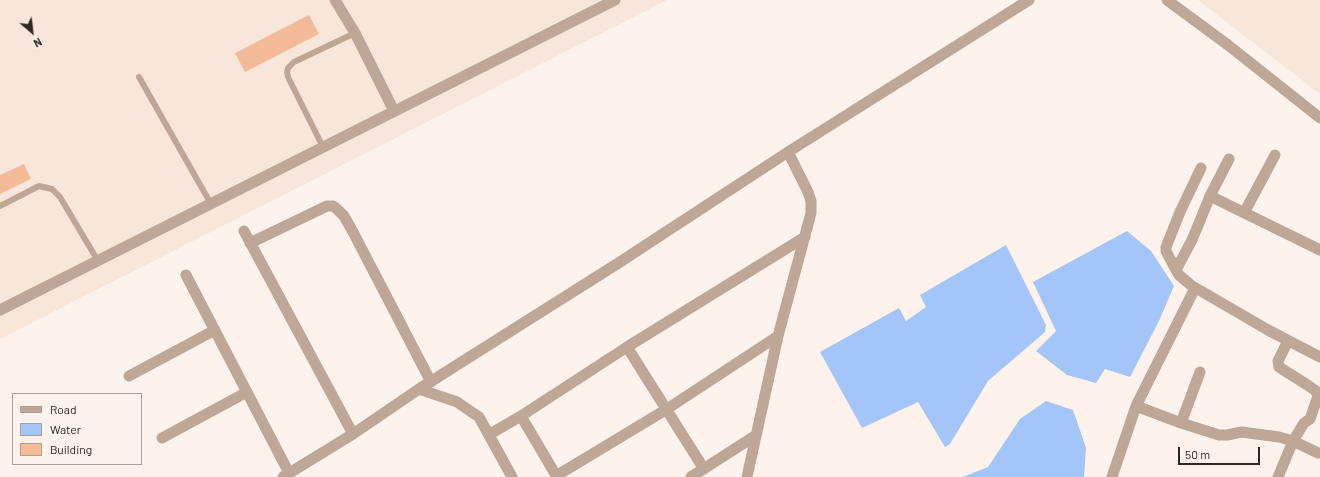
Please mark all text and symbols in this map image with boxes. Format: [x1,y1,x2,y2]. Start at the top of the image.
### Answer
north arrow [12,12,52,52]
text: N [32,36,44,50]
legend [12,393,142,465]
text: Road [50,402,77,416]
text: Water [50,422,81,436]
scale bar [1180,439,1262,465]
text: Building [50,442,92,456]
text: 50 m [1185,447,1210,461]

